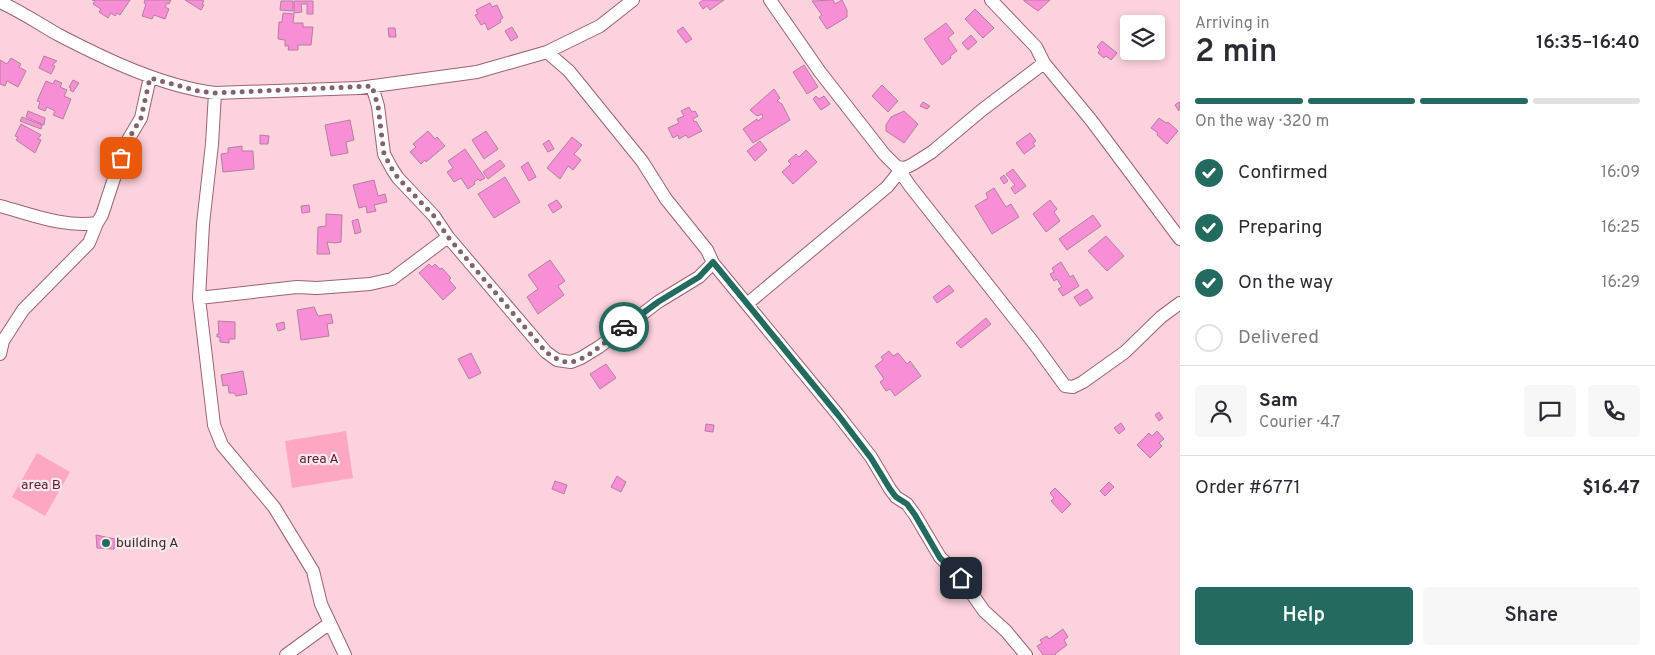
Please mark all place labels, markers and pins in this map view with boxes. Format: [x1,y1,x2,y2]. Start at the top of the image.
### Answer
pin [100,137,142,179]
place label: building A [116,535,179,552]
marker: building A [100,537,112,549]
pin [940,557,982,599]

